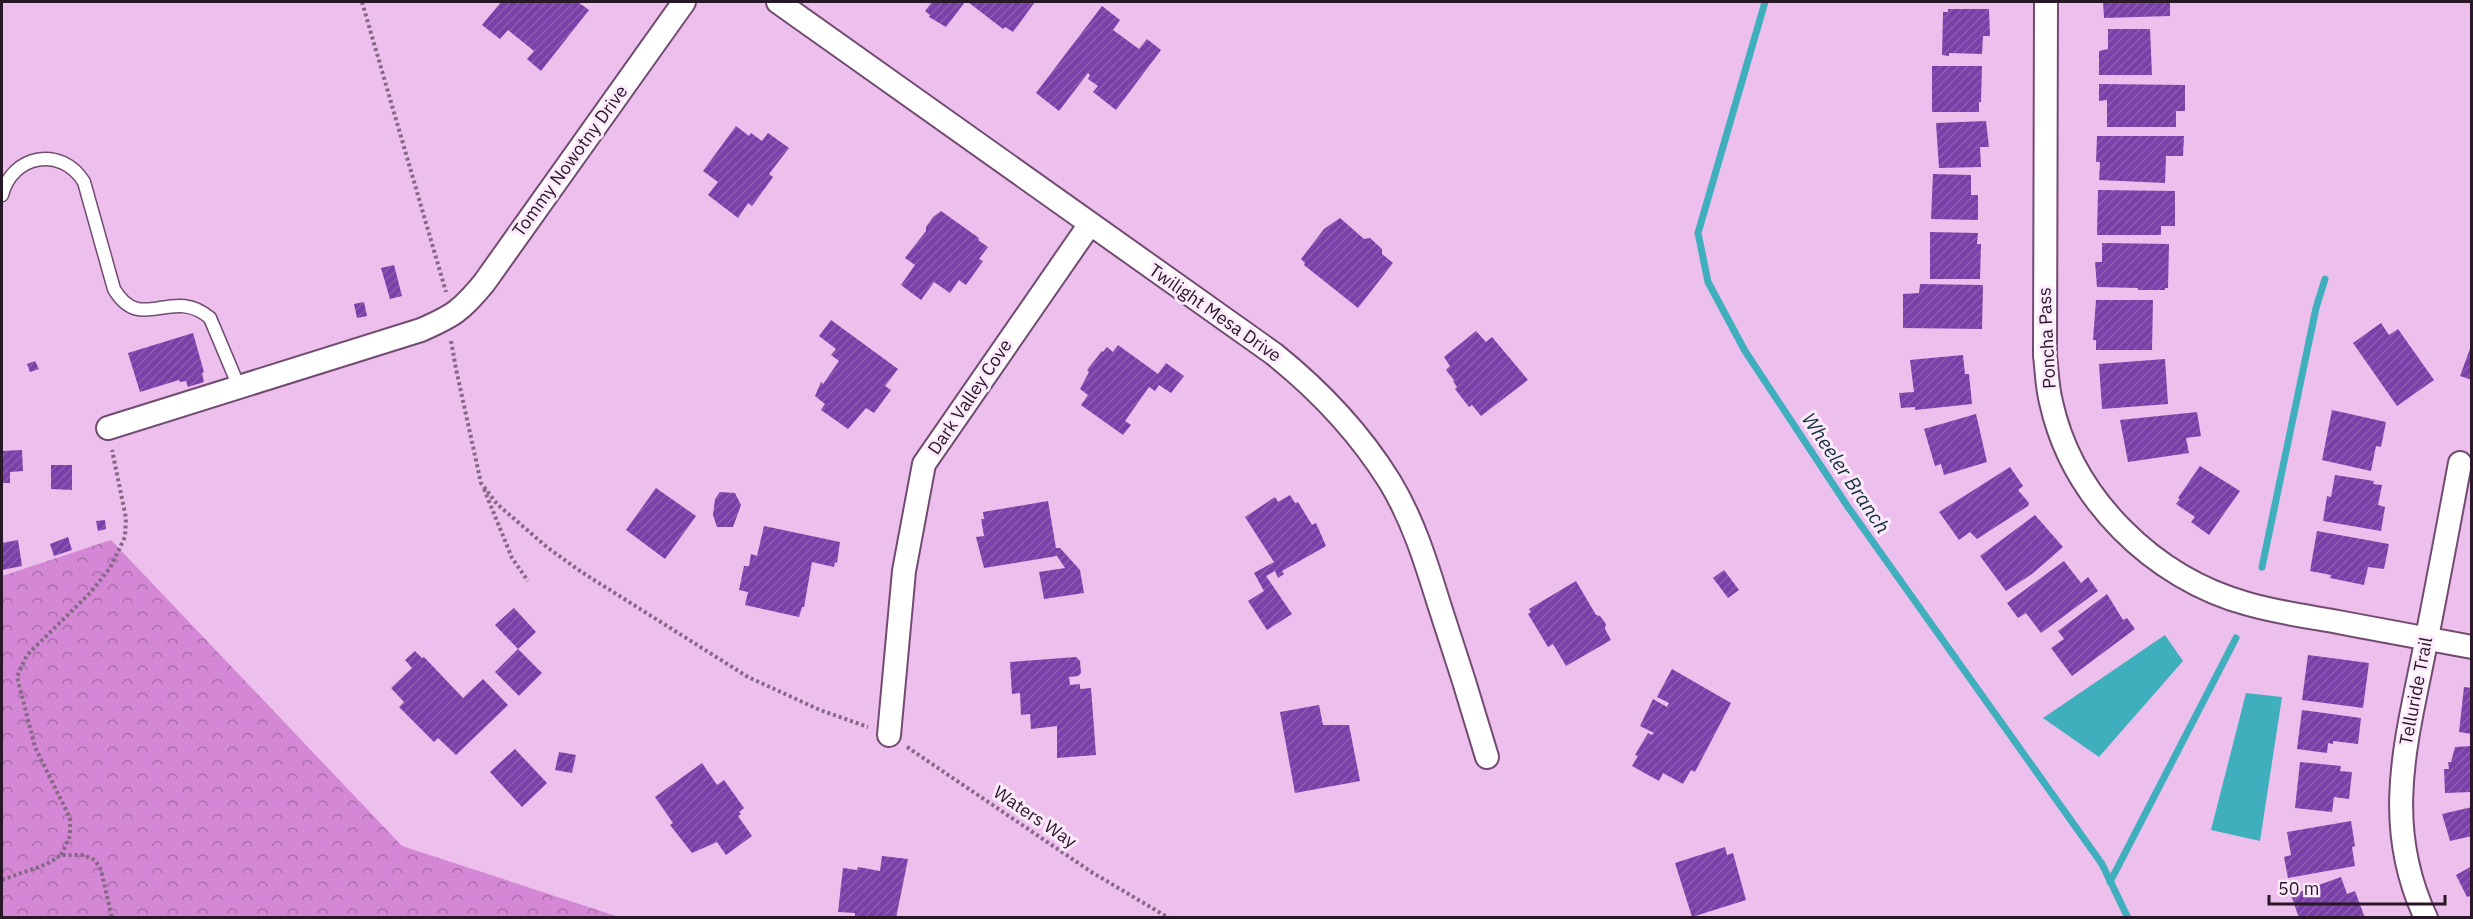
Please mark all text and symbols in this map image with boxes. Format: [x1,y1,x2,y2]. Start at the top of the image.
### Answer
street label: Tommy Nowotny Drive [507,80,632,241]
street label: Twilight Mesa Drive [1145,258,1286,367]
street label: Poncha Pass [2032,287,2061,389]
street label: Dark Valley Cove [922,334,1017,459]
water label: Wheeler Branch [1796,407,1897,538]
street label: Telluride Trail [2394,635,2437,747]
street label: Waters Way [989,780,1081,853]
scale bar [2269,868,2444,906]
text: 50 m [2278,877,2320,900]

